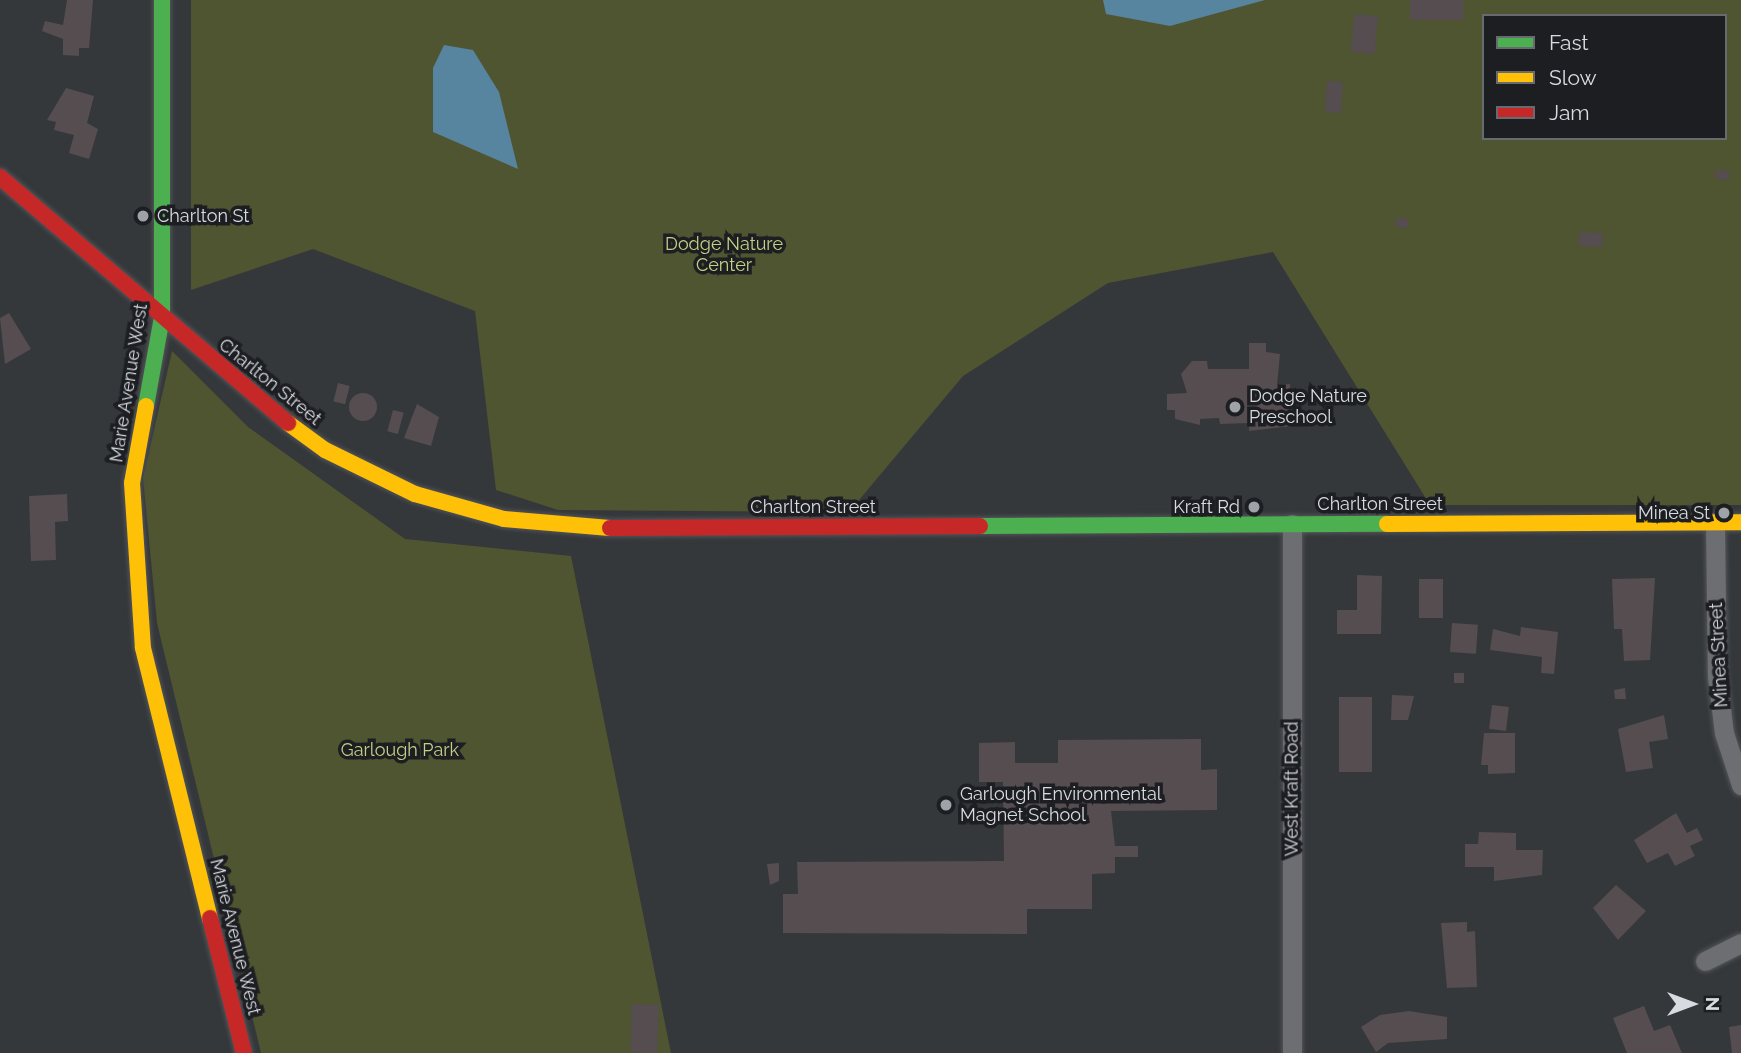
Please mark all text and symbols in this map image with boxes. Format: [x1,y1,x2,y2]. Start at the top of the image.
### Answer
legend [1482,14,1727,140]
text: Fast [1549,30,1589,55]
text: Slow [1549,65,1597,90]
text: Jam [1549,100,1590,125]
place label: Charlton St [157,205,249,227]
marker: Charlton St [135,208,151,224]
park label: Dodge Nature Center [665,234,783,276]
street label: Marie Avenue West [106,302,152,464]
street label: Charlton Street [214,334,326,430]
place label: Dodge Nature Preschool [1249,386,1367,428]
marker: Dodge Nature Preschool [1227,399,1243,415]
street label: Charlton Street [1317,493,1443,515]
street label: Charlton Street [750,496,876,518]
place label: Kraft Rd [1173,496,1240,518]
marker: Kraft Rd [1246,499,1262,515]
place label: Minea St [1638,502,1710,524]
marker: Minea St [1716,505,1732,521]
street label: Minea Street [1705,602,1733,708]
street label: West Kraft Road [1281,722,1303,856]
park label: Garlough Park [341,739,459,761]
place label: Garlough Environmental Magnet School [960,784,1162,826]
marker: Garlough Environmental Magnet School [938,797,954,813]
street label: Marie Avenue West [205,856,265,1018]
north arrow [1657,969,1727,1039]
text: N [1702,997,1724,1011]

